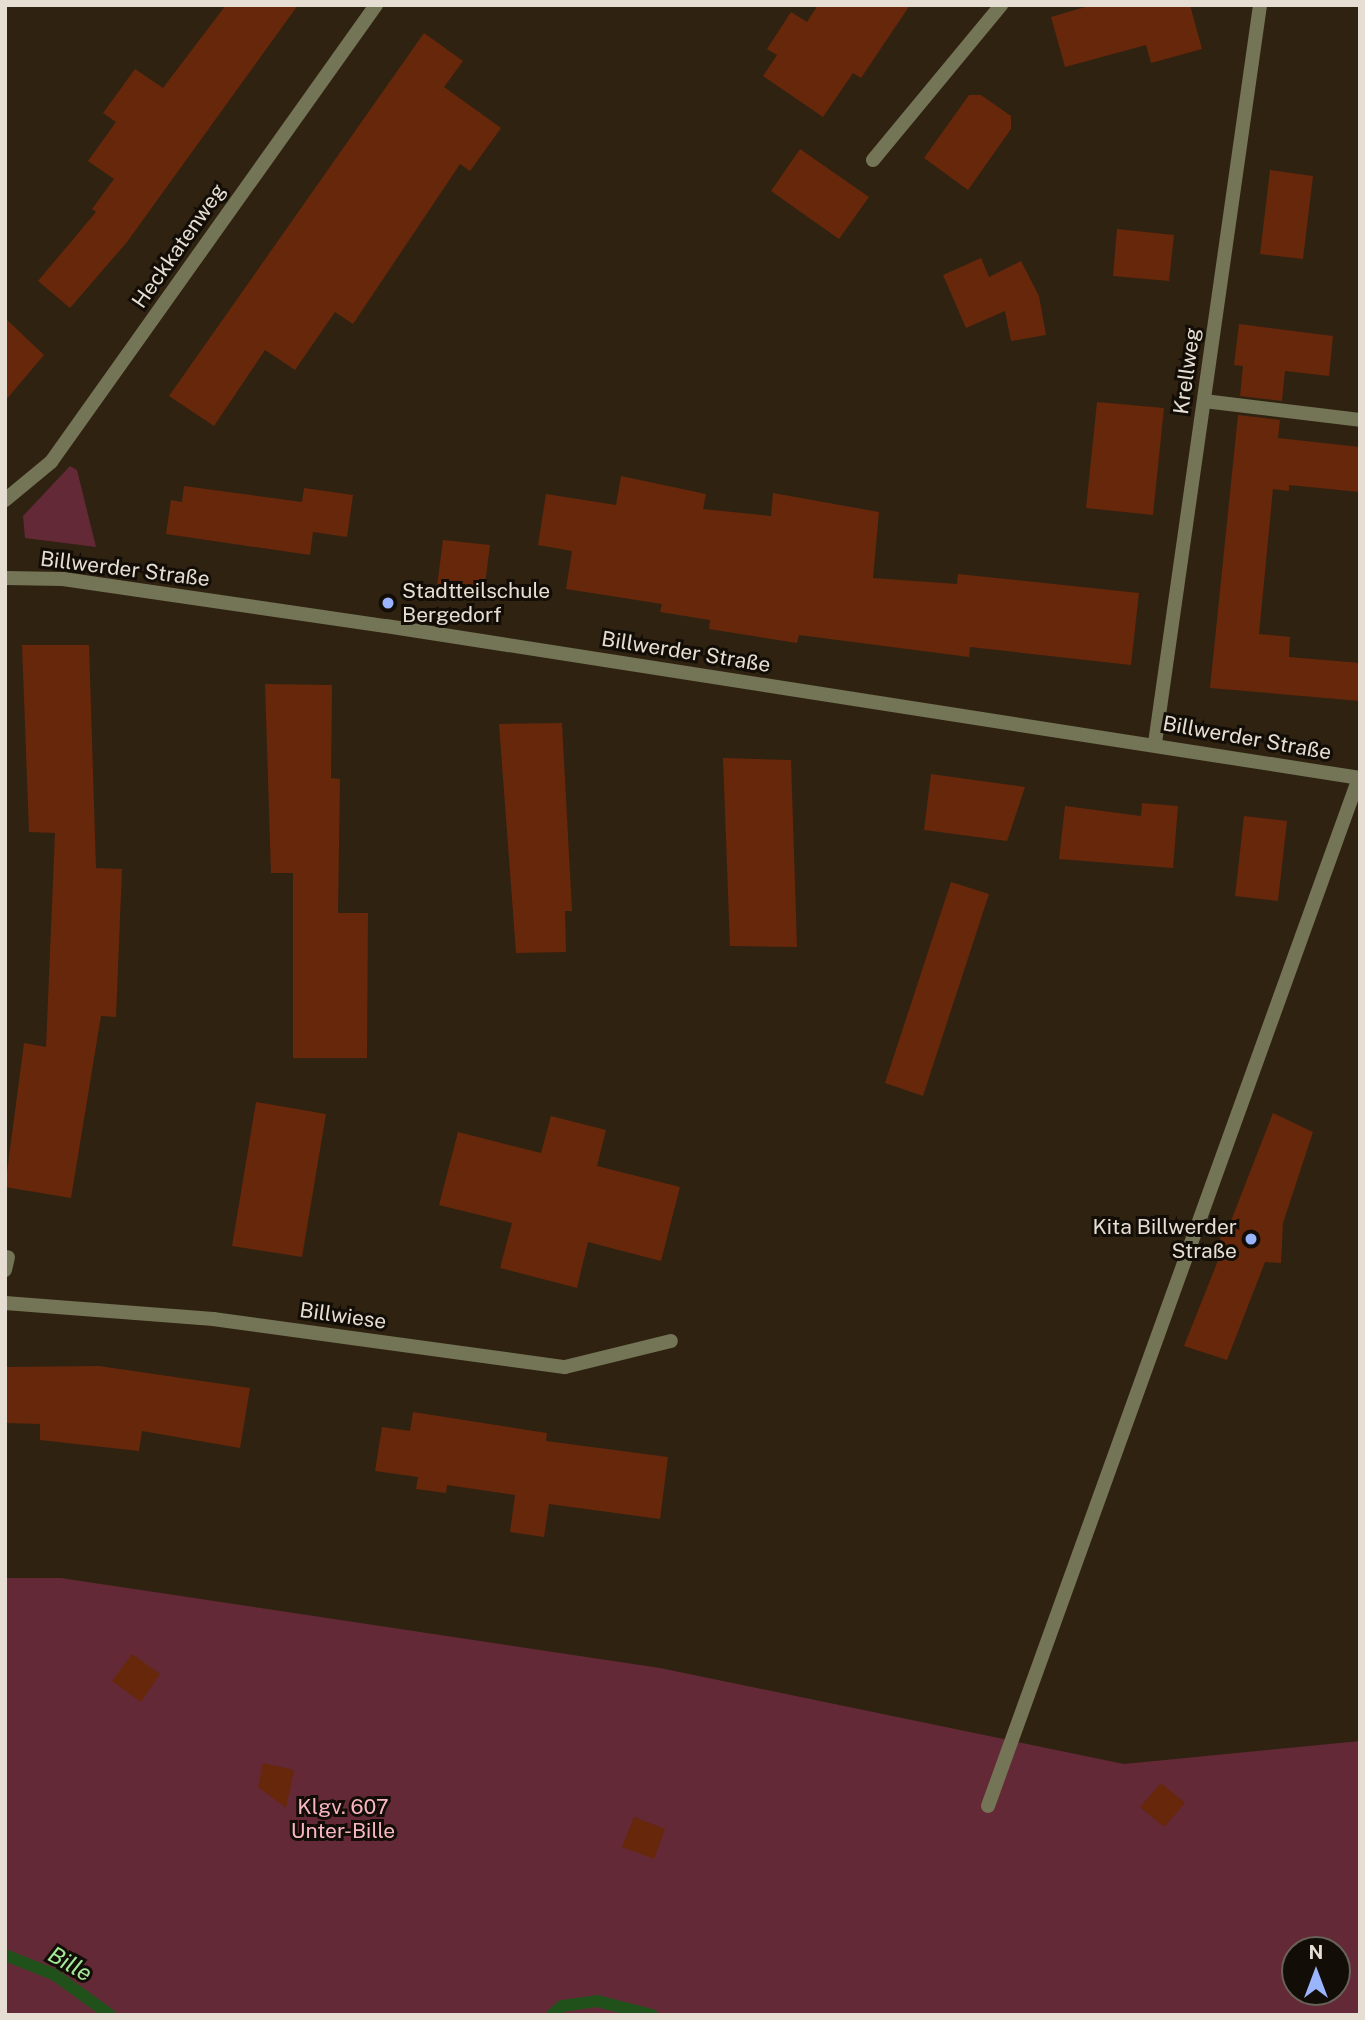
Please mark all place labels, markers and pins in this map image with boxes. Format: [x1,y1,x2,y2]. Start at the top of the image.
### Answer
place label: Stadtteilschule Bergedorf [402,578,550,628]
marker: Stadtteilschule Bergedorf [380,595,396,611]
place label: Kita Billwerder Straße [1093,1214,1237,1264]
marker: Kita Billwerder Straße [1243,1231,1259,1247]

